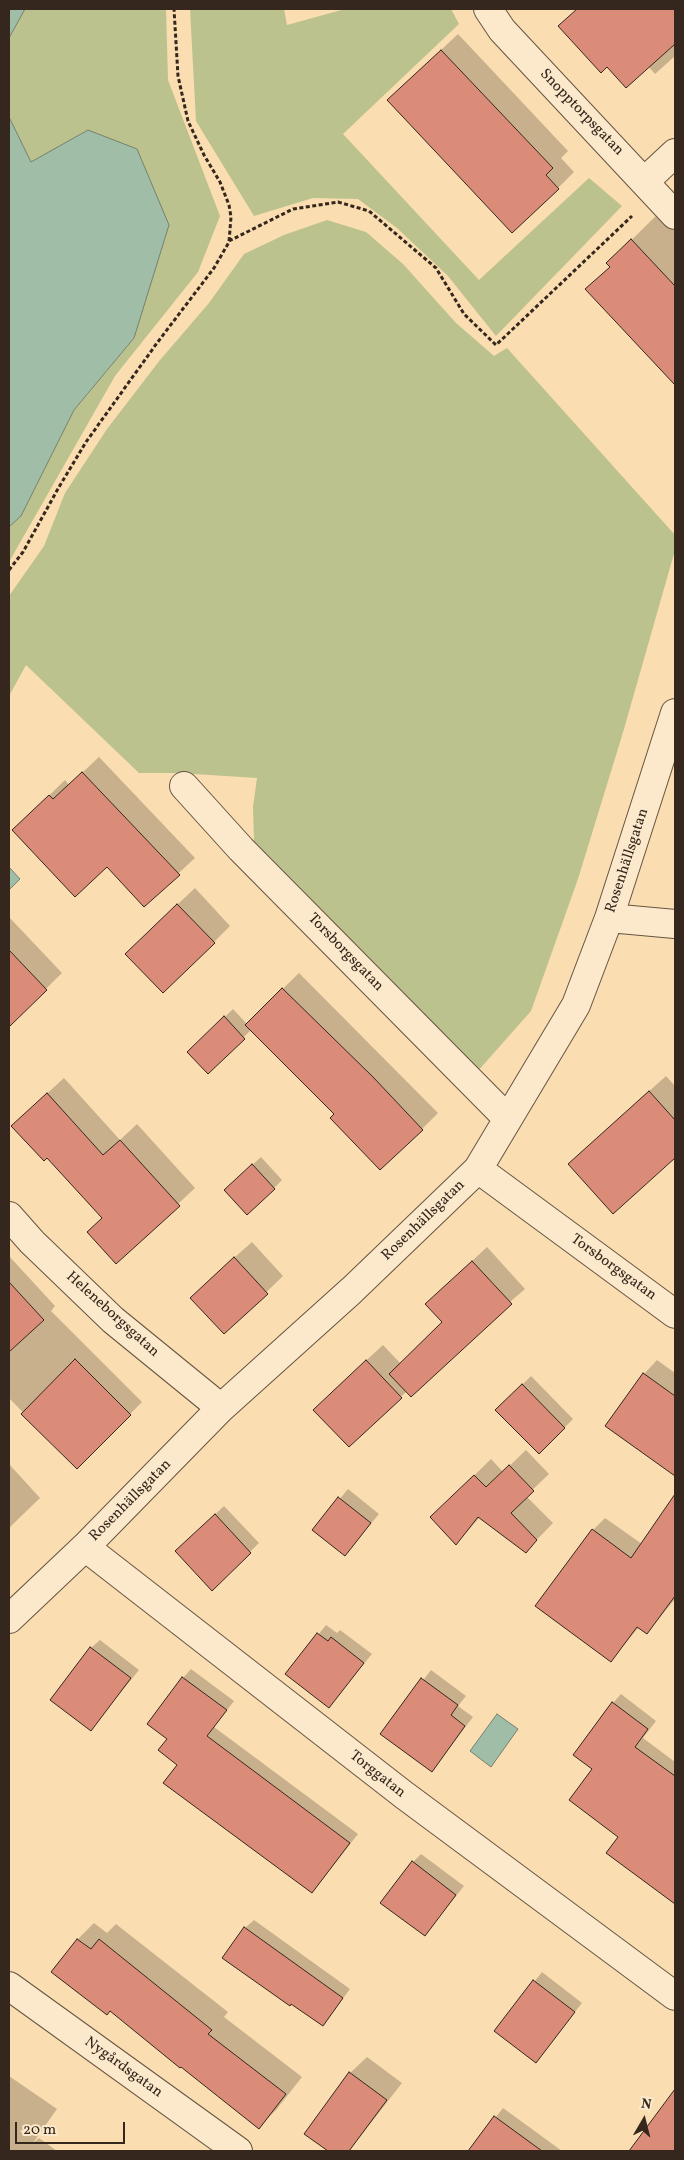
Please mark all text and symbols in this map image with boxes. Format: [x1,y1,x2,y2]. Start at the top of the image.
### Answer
street label: Snopptorpsgatan [535,66,627,160]
street label: Rosenhällsgatan [603,806,653,916]
street label: Torsborgsgatan [303,910,387,996]
street label: Rosenhällsgatan [379,1177,469,1265]
street label: Torsborgsgatan [567,1231,659,1305]
street label: Heleneborgsgatan [62,1268,162,1362]
street label: Rosenhällsgatan [86,1456,176,1546]
street label: Torggatan [345,1748,409,1802]
street label: Nygårdsgatan [80,2034,166,2102]
north arrow [619,2095,669,2145]
text: N [640,2095,653,2115]
scale bar [18,2112,128,2144]
text: 20 m [23,2120,56,2141]

